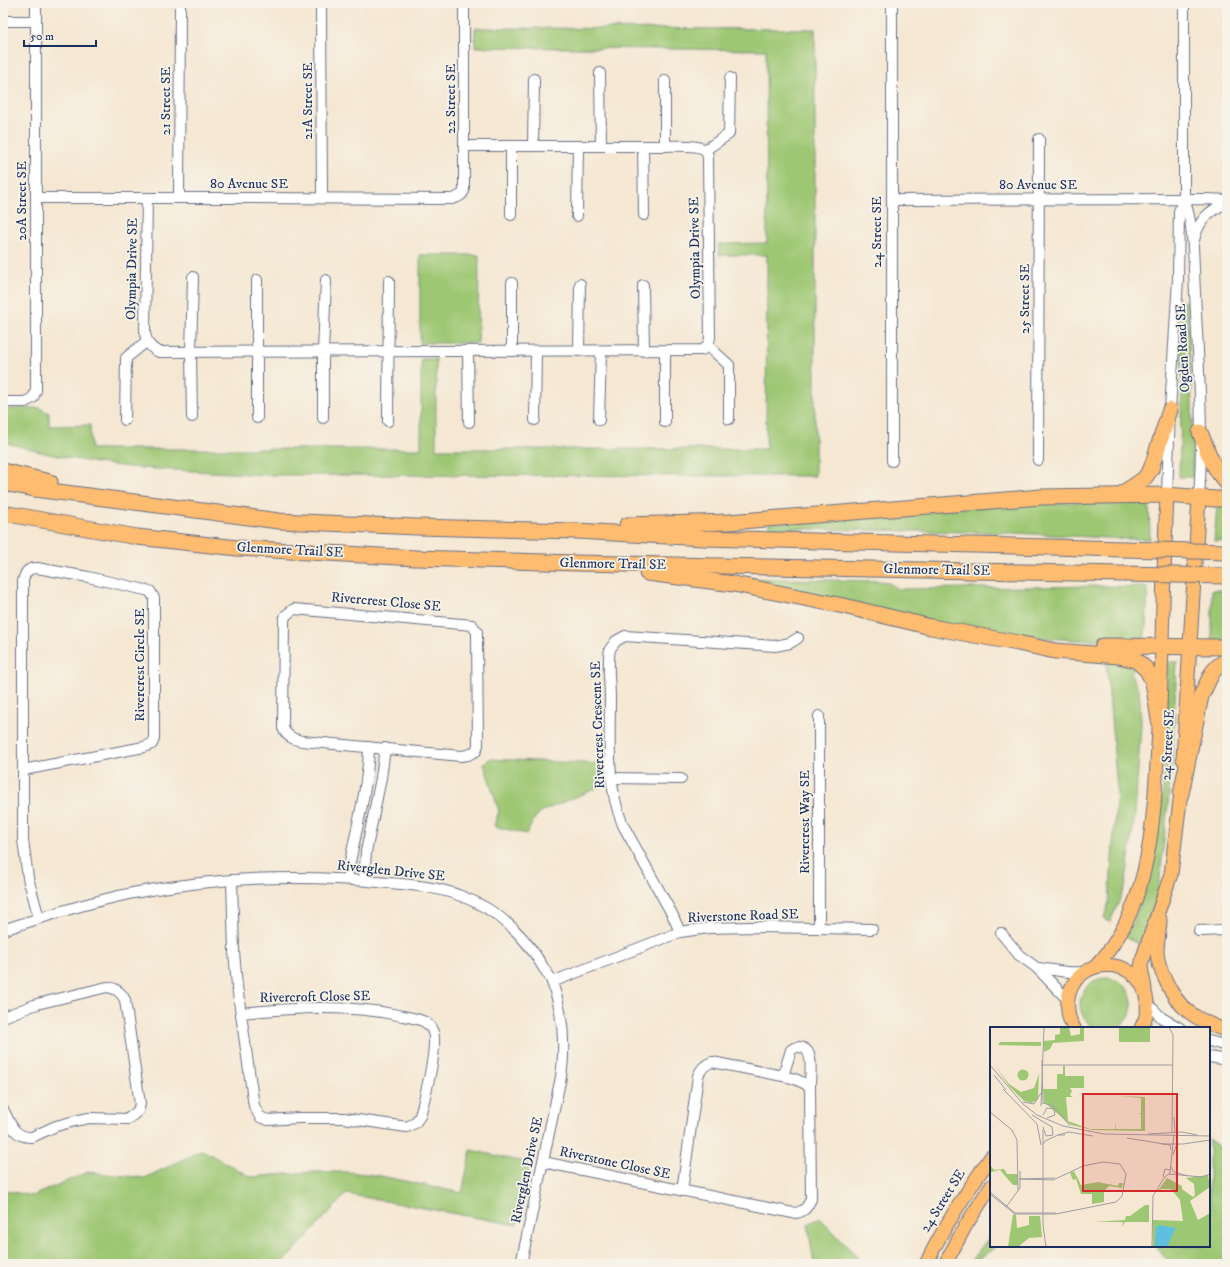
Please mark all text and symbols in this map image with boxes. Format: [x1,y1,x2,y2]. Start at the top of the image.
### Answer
scale bar [24,22,96,48]
text: 50 m [30,29,54,44]
street label: 21A Street SE [299,62,317,140]
street label: 22 Street SE [442,64,460,134]
street label: 21 Street SE [157,67,175,135]
street label: 20A Street SE [13,161,31,241]
street label: 80 Avenue SE [210,175,288,193]
street label: 80 Avenue SE [999,176,1077,194]
street label: 24 Street SE [868,196,886,268]
street label: Olympia Drive SE [685,197,705,299]
street label: Olympia Drive SE [122,218,142,320]
street label: 25 Street SE [1016,264,1034,334]
street label: Ogden Road SE [1172,303,1194,393]
street label: Glenmore Trail SE [236,538,344,562]
street label: Glenmore Trail SE [559,554,667,574]
street label: Glenmore Trail SE [883,560,991,580]
street label: Rivercrest Close SE [330,588,442,616]
street label: Rivercrest Circle SE [131,608,149,722]
street label: Rivercrest Crescent SE [587,661,609,789]
street label: 24 Street SE [1157,709,1179,781]
street label: Rivercrest Way SE [796,770,814,874]
street label: Riverglen Drive SE [336,856,446,886]
street label: Riverstone Road SE [687,905,799,927]
street label: Rivercroft Close SE [259,987,371,1007]
inset map [990,1027,1210,1247]
street label: Riverglen Drive SE [507,1115,547,1225]
street label: Riverstone Close SE [558,1142,672,1184]
street label: 24 Street SE [916,1166,970,1236]

